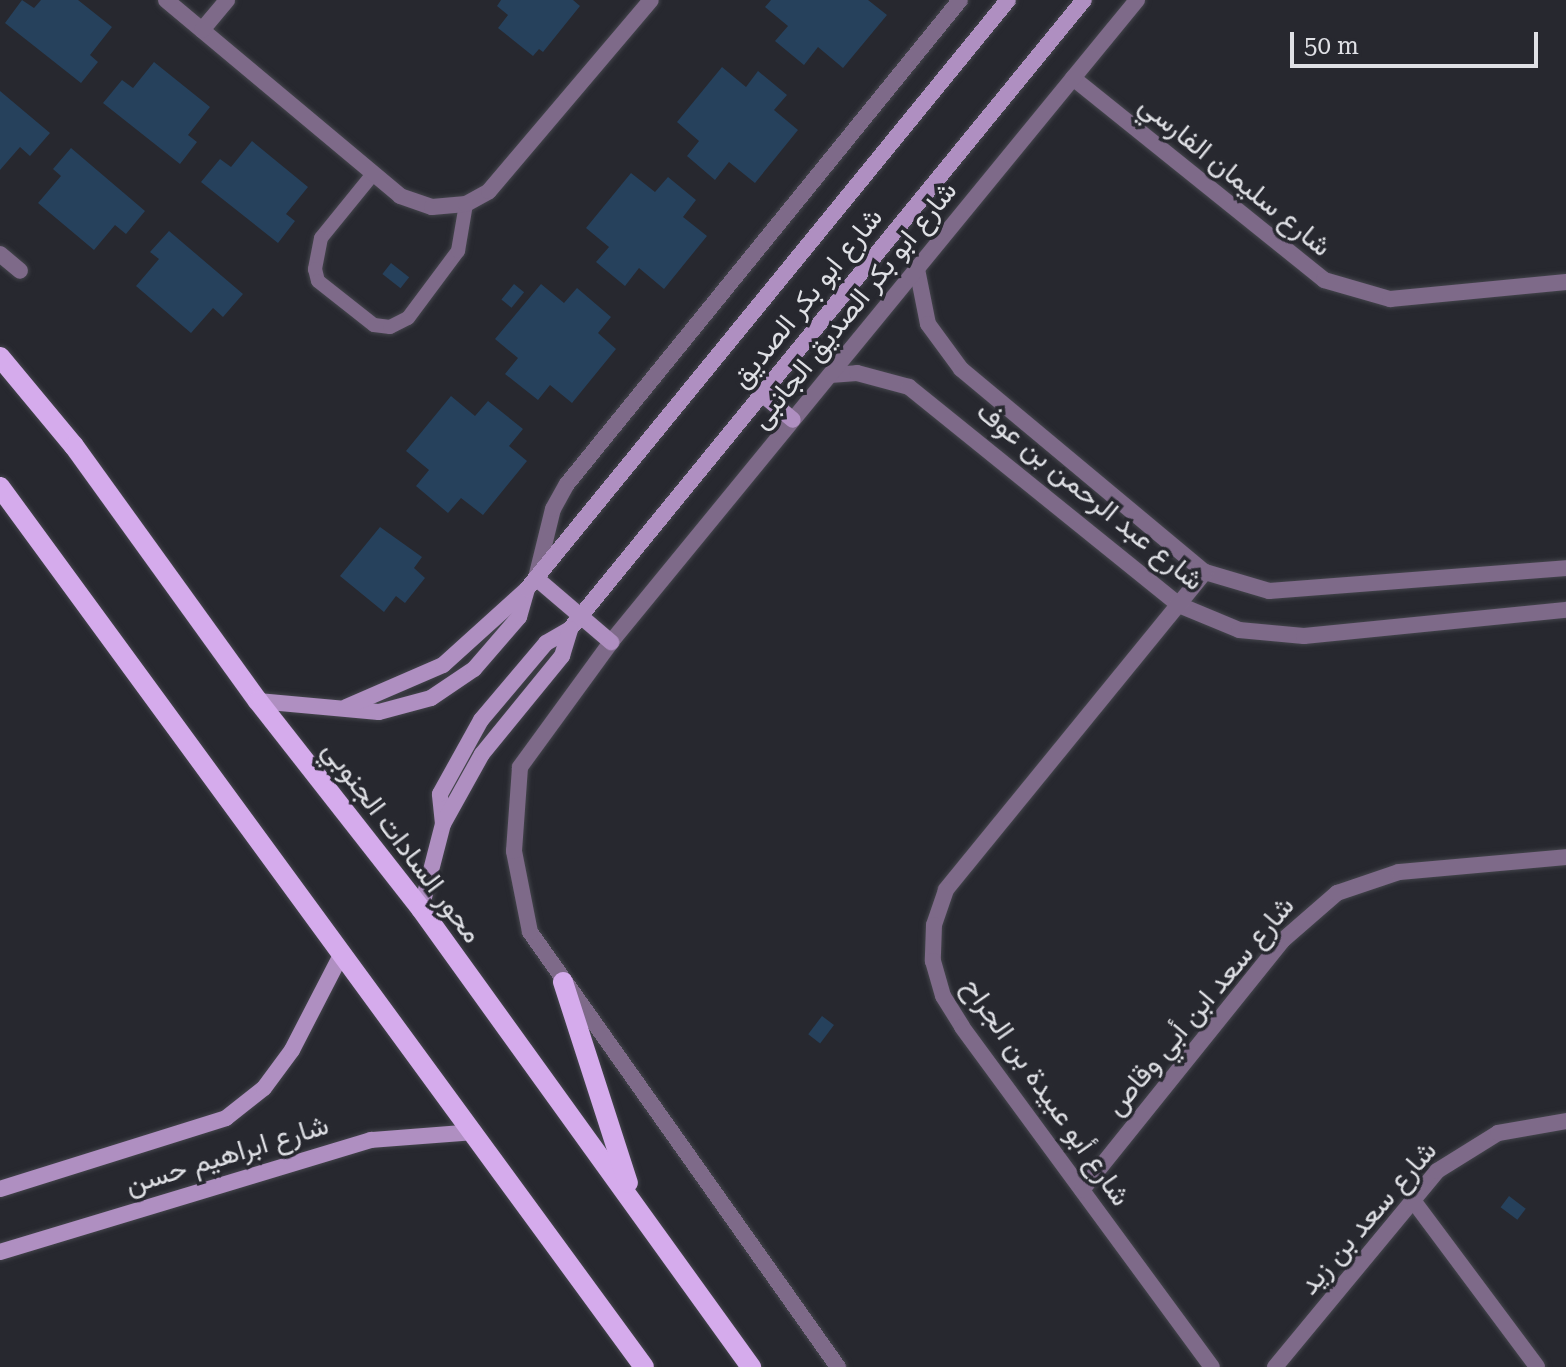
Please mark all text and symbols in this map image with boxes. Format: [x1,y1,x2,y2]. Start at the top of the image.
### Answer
scale bar [1294,16,1542,66]
text: 50 m [1304,32,1359,60]
street label: شارع سليمان الفارسي [1132,88,1338,264]
street label: شارع ابو بكر الصديق الجانبى [744,175,964,435]
street label: شارع ابو بكر الصديق [724,201,890,395]
street label: شارع عبد الرحمن بن عوف [970,394,1210,598]
street label: محور السادات الجنوبي [315,734,489,950]
street label: شارع سعد ابن أبي وقاص [1099,890,1301,1122]
street label: شارع أبو عبيدة بن الجراح [955,972,1137,1212]
street label: شارع ابراهيم حسن [121,1108,333,1202]
street label: شارع سعد بن زيد [1292,1134,1444,1302]

